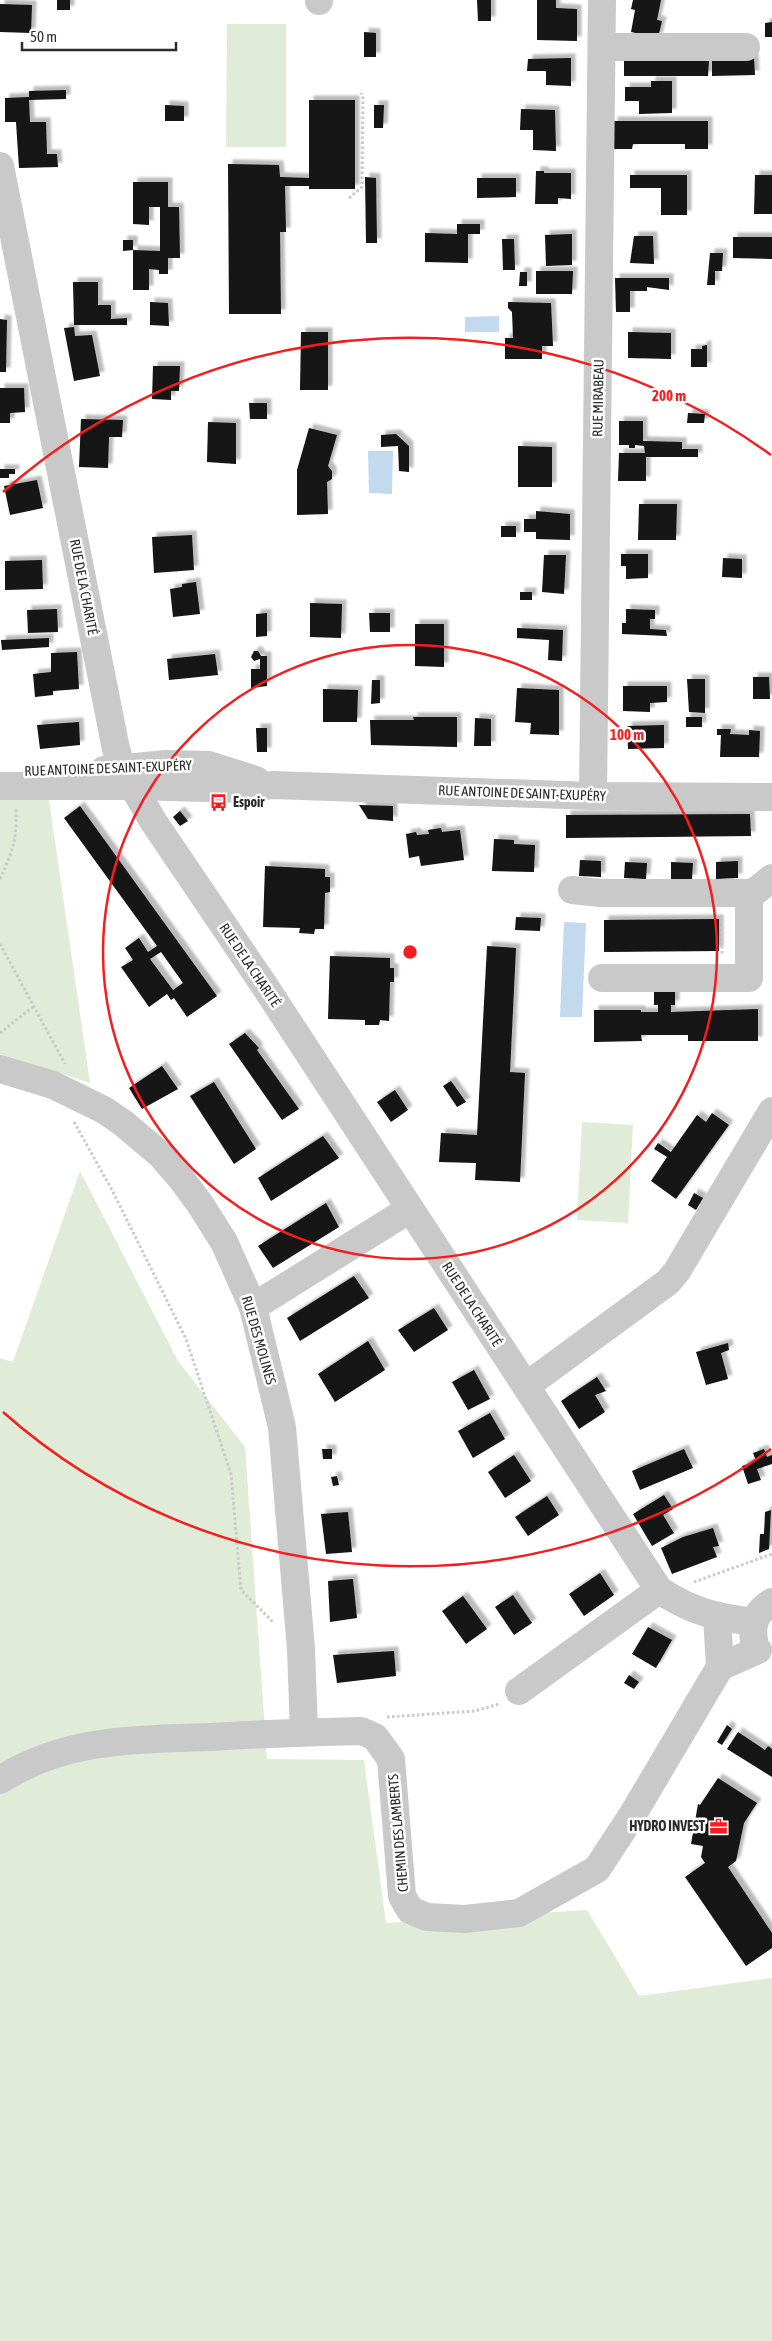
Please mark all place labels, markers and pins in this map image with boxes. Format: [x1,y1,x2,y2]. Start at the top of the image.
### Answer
bus stop icon: Espoir [209,792,229,812]
place label: Espoir [233,794,265,810]
centre of rings [401,943,419,961]
office icon: HYDRO INVEST [709,1816,729,1836]
place label: HYDRO INVEST [629,1818,706,1834]

